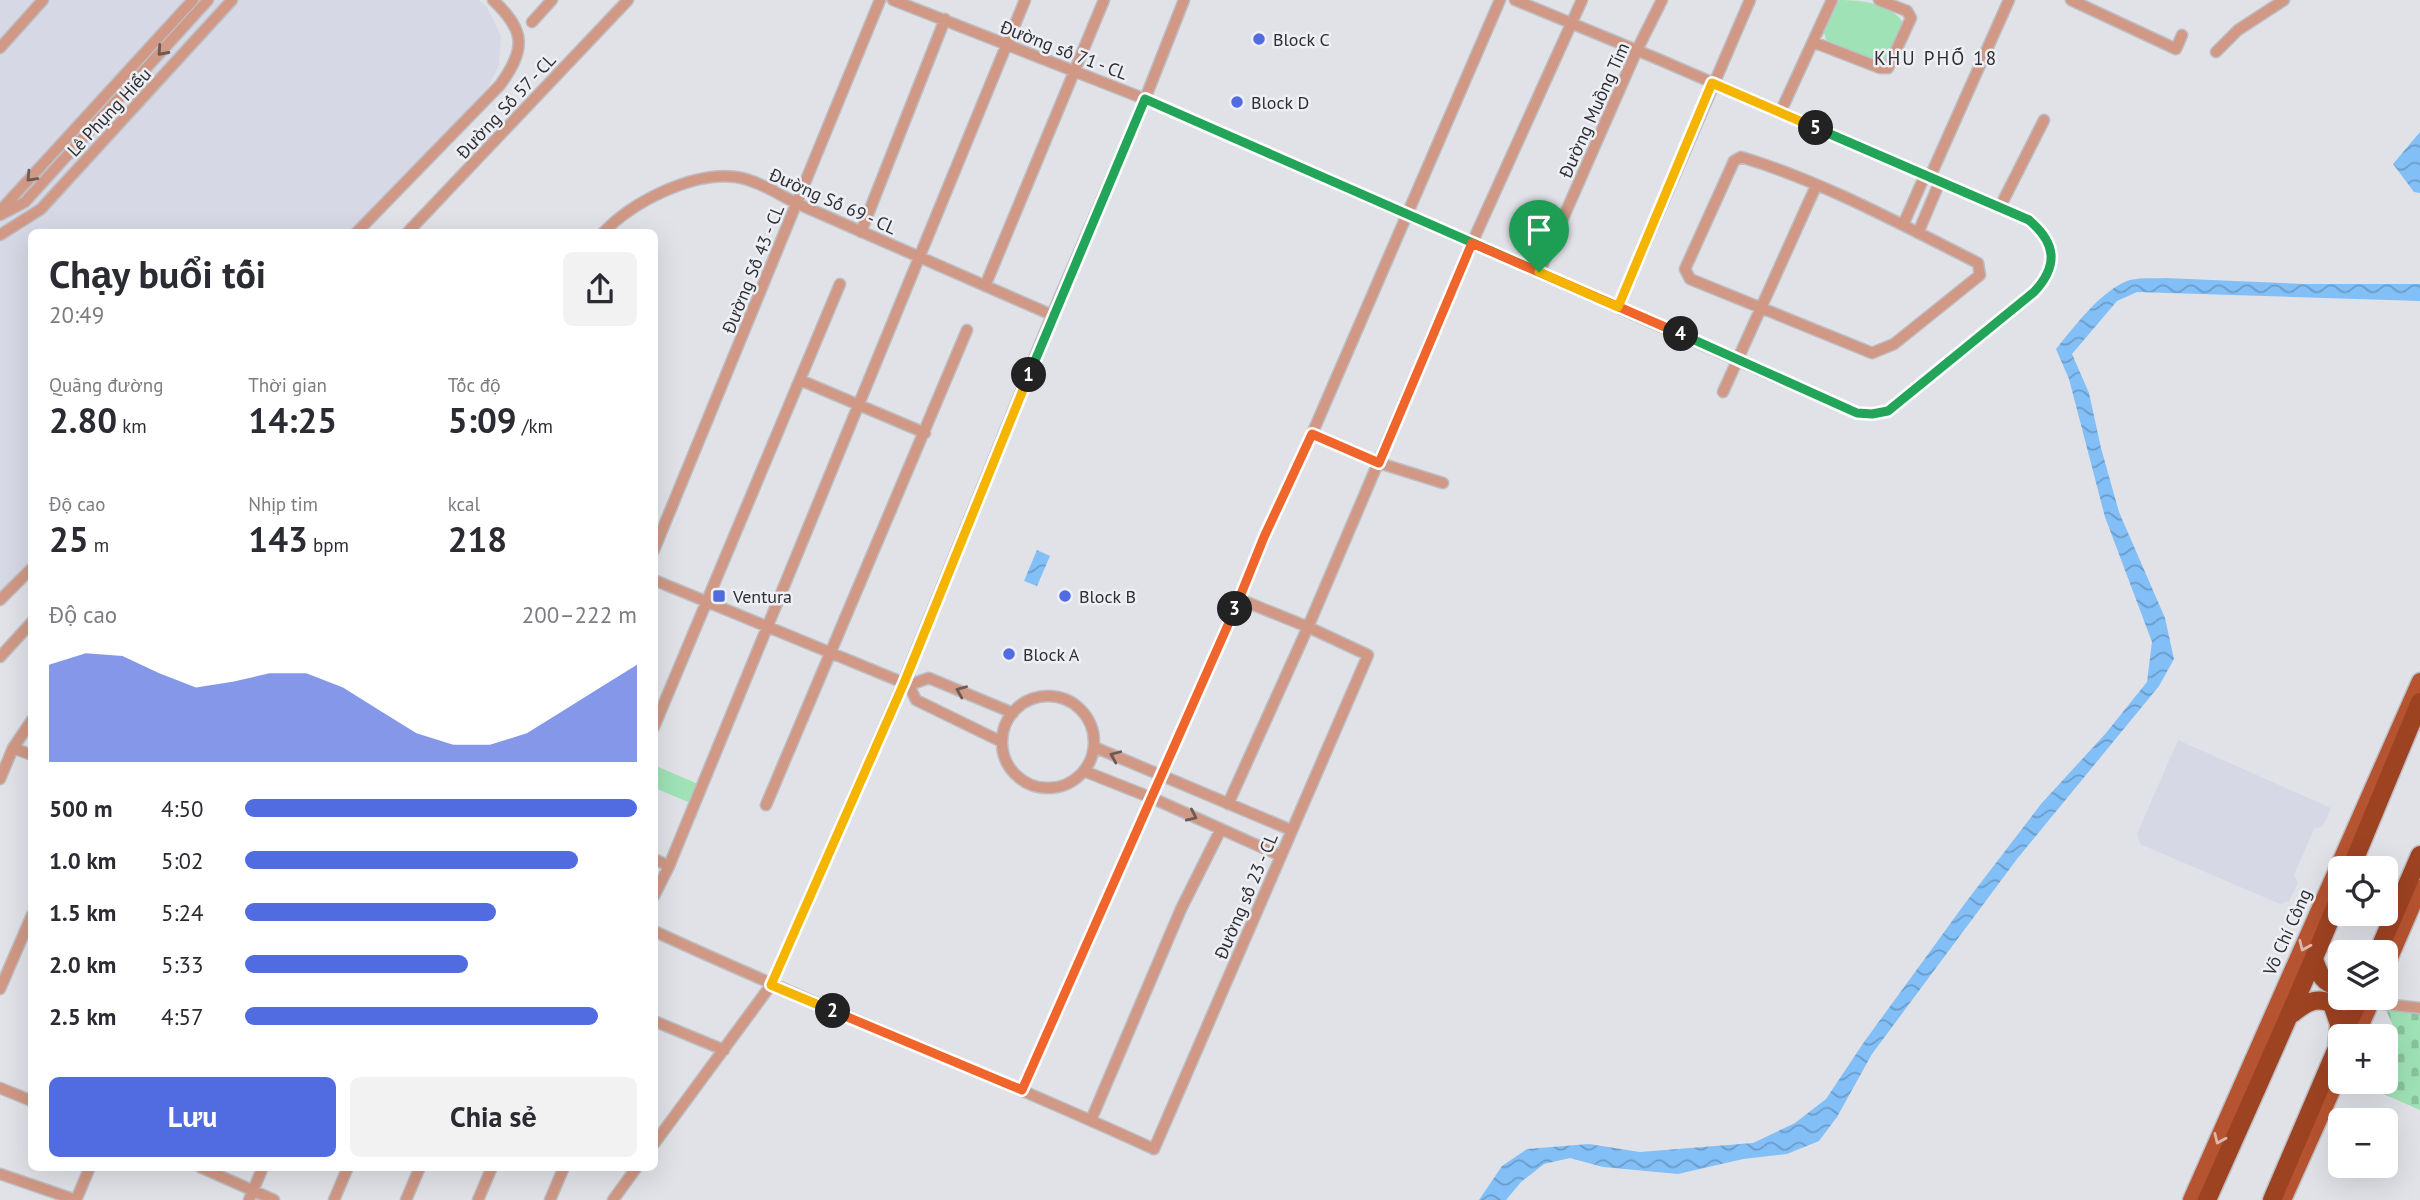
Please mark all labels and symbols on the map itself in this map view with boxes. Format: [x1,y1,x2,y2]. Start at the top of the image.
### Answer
street label: Đường số 71 - CL [996,15,1131,85]
place label: Block C [1273,28,1330,51]
marker: Block C [1251,31,1267,47]
street label: Đường Muồng Tím [1553,39,1634,182]
one-way arrow [158,42,171,55]
district label: KHU PHỐ 18 [1874,46,1998,70]
street label: Đường Số 57 - CL [451,49,561,164]
street label: Lê Phụng Hiểu [62,63,156,161]
place label: Block D [1251,91,1309,114]
marker: Block D [1229,94,1245,110]
pin: 5 [1798,110,1834,146]
street label: Đường Số 69 - CL [765,162,900,239]
one-way arrow [27,169,40,182]
pin [1509,200,1569,272]
street label: Đường Số 43 - CL [716,201,789,337]
pin: 4 [1664,316,1698,352]
pin: 1 [1012,358,1046,392]
place label: Ventura [732,585,792,608]
place label: Block B [1079,585,1136,608]
marker: Ventura [711,588,727,604]
marker: Block B [1057,588,1073,604]
pin: 3 [1218,592,1252,626]
place label: Block A [1023,643,1080,666]
marker: Block A [1001,646,1017,662]
one-way arrow [956,685,968,699]
one-way arrow [1110,751,1122,765]
one-way arrow [1185,808,1197,822]
street label: Đường số 23 - CL [1209,830,1283,963]
street label: Võ Chí Công [2257,885,2316,980]
one-way arrow [2299,939,2313,951]
pin: 2 [816,993,850,1028]
one-way arrow [2213,1132,2227,1144]

